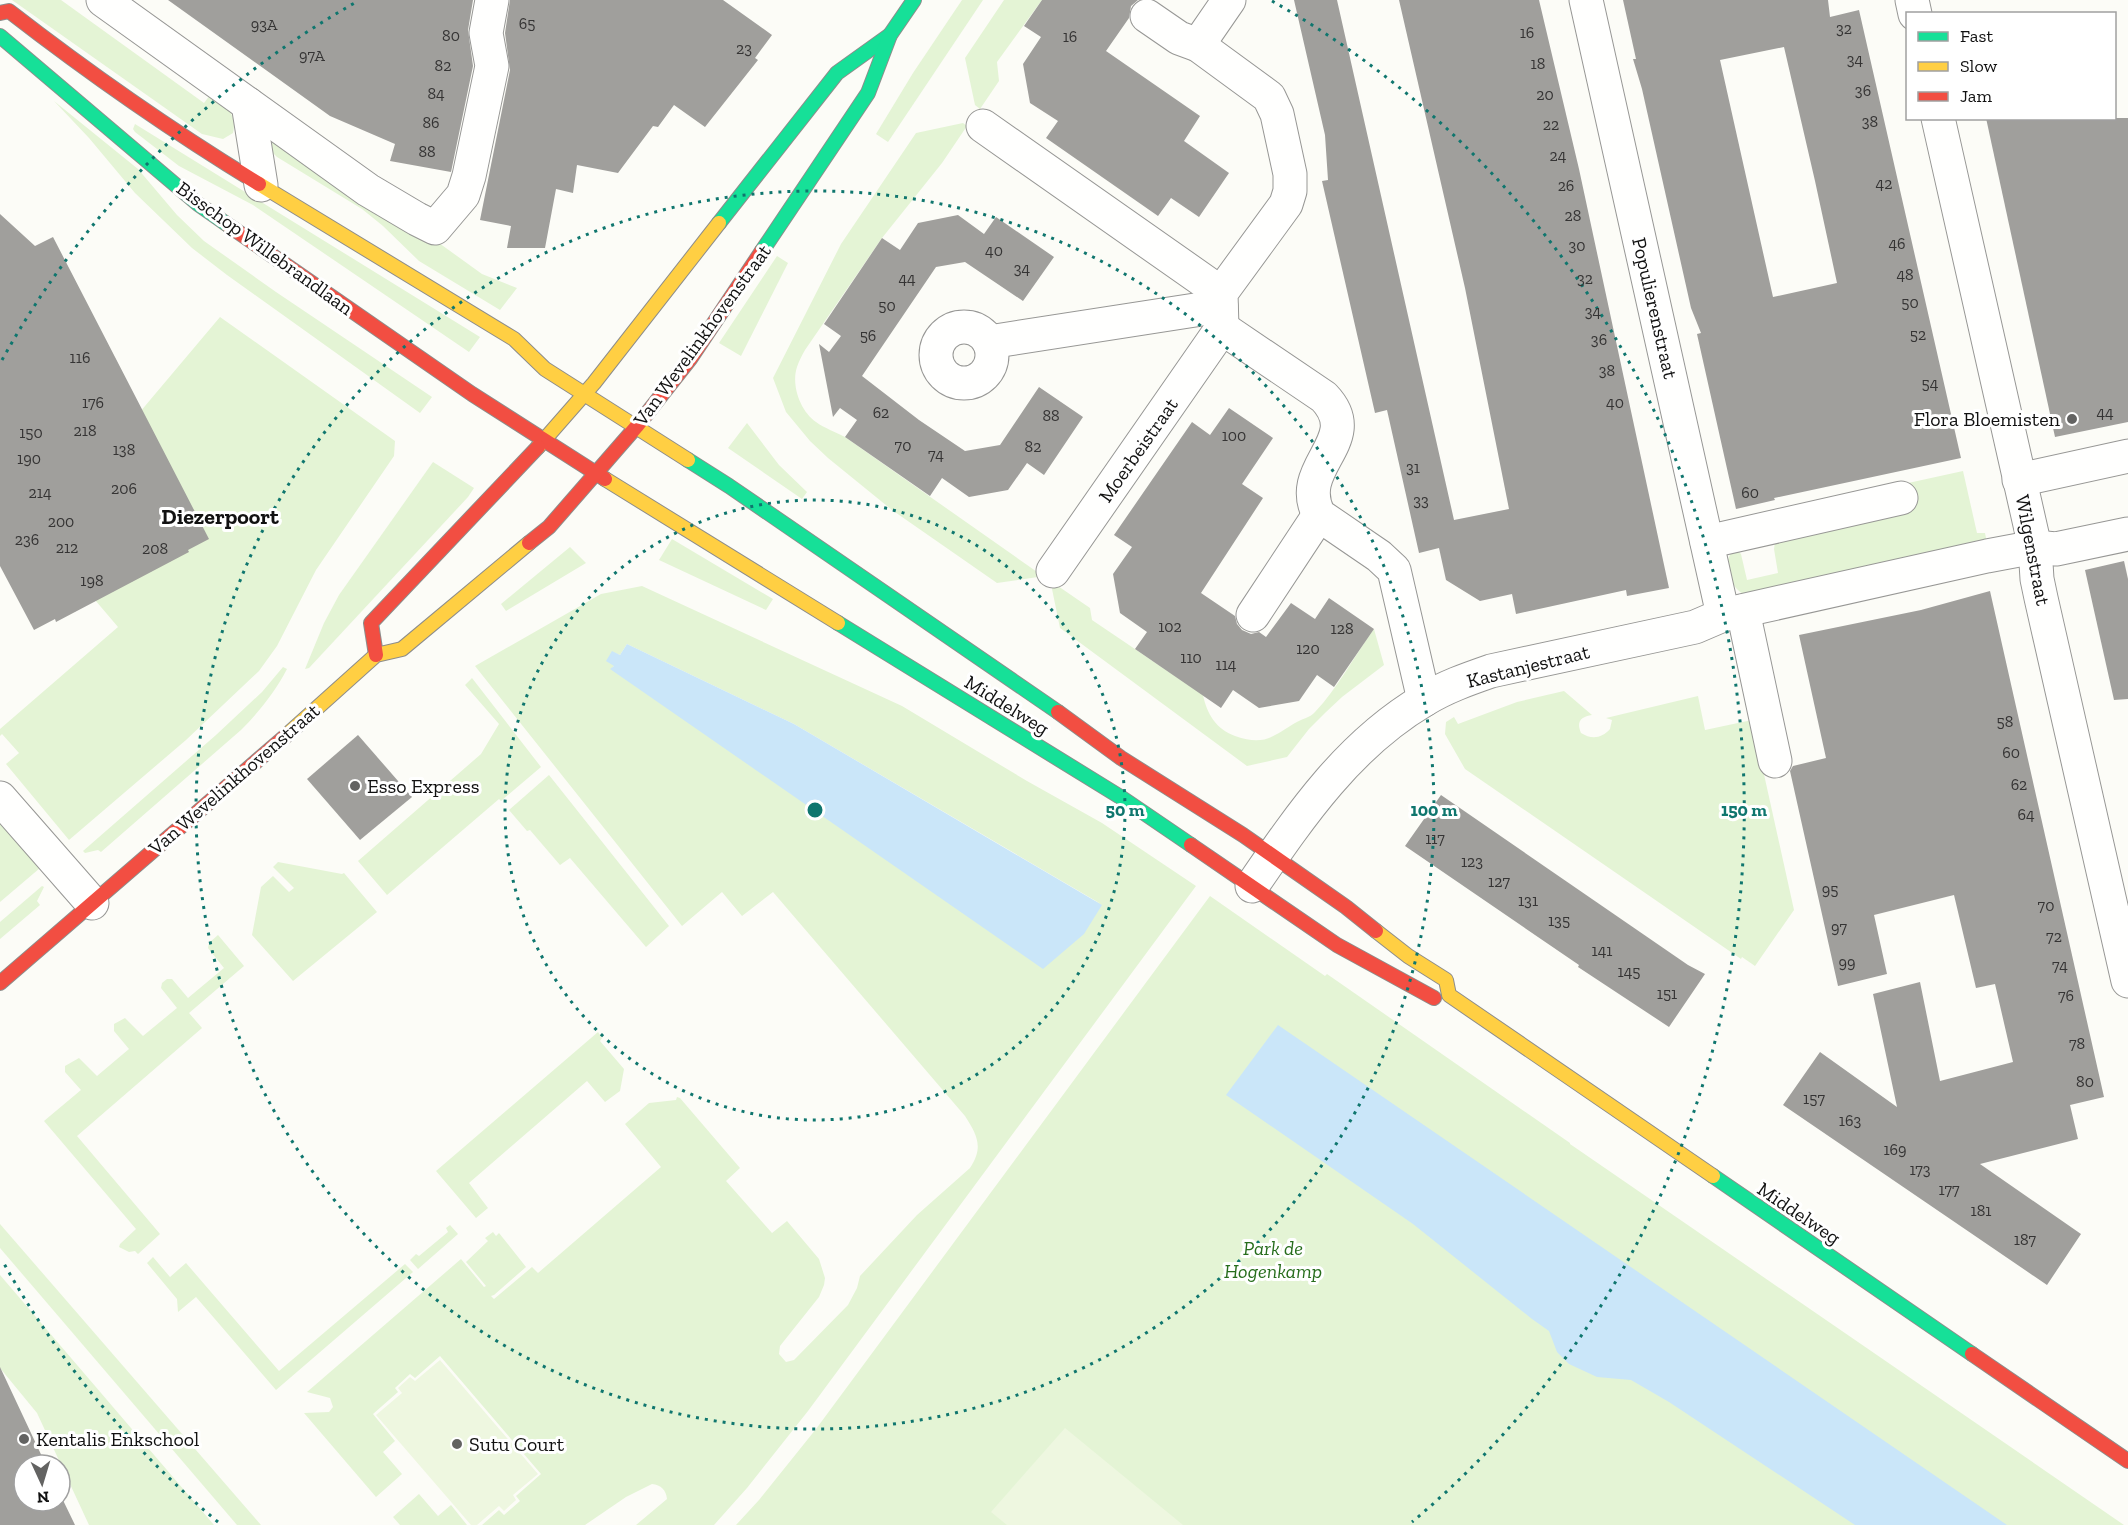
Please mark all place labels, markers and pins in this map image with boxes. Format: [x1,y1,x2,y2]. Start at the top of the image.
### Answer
place label: Flora Bloemisten [1914,407,2061,431]
marker: Flora Bloemisten [2065,412,2079,426]
place label: Esso Express [367,774,479,798]
marker: Esso Express [348,779,362,793]
centre of rings [805,800,825,820]
place label: Kentalis Enkschool [36,1427,199,1451]
marker: Kentalis Enkschool [17,1432,31,1446]
place label: Sutu Court [469,1432,565,1456]
marker: Sutu Court [450,1437,464,1451]

